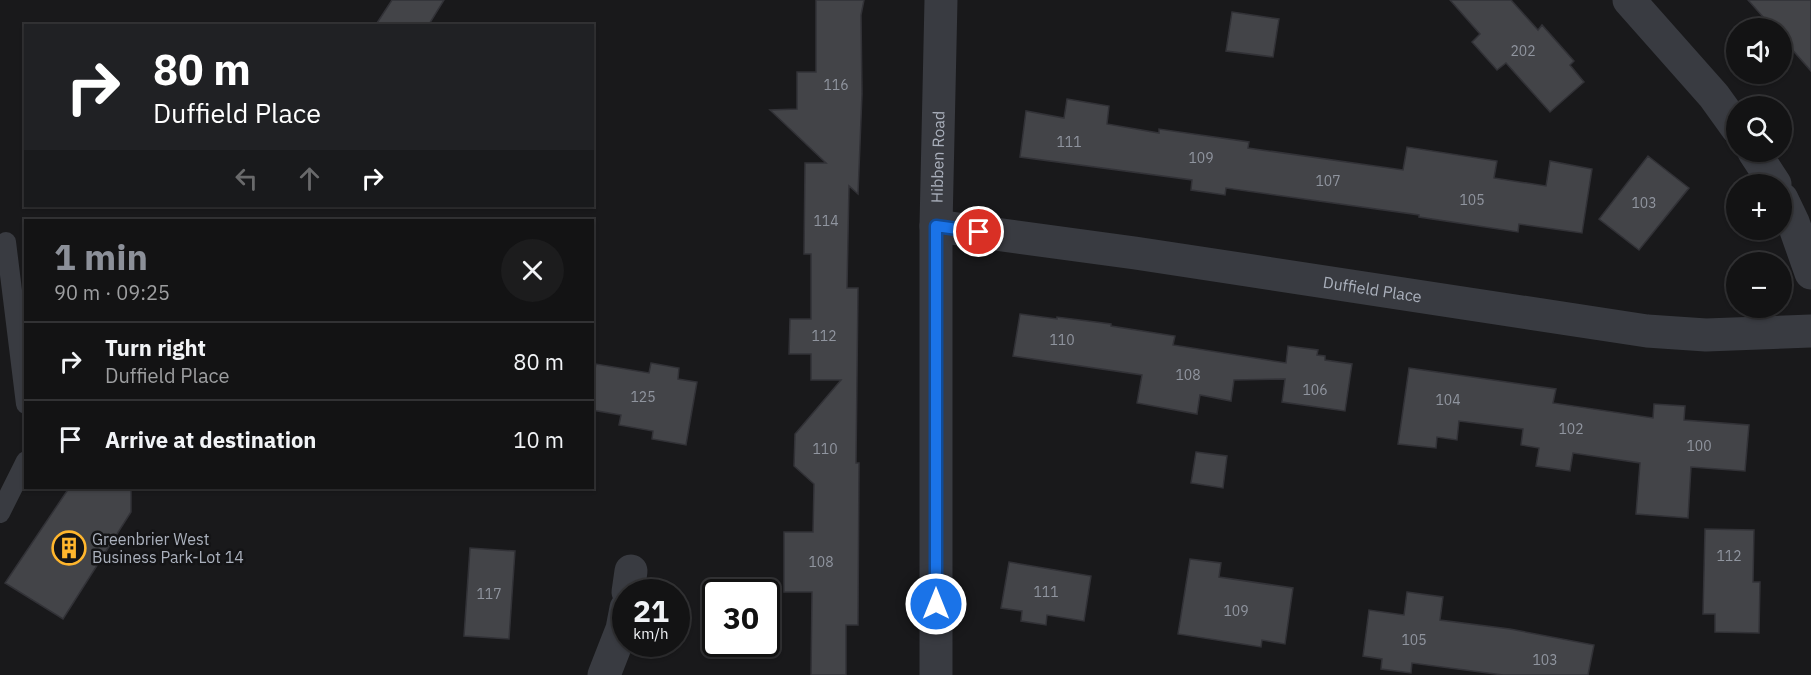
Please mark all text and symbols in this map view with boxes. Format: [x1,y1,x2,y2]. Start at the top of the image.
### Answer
map controls [1726,18,1792,318]
button: sound [1726,18,1792,84]
text: 80 m [153,42,251,97]
house number: 202 [1510,42,1536,60]
icon: right [54,48,132,126]
house number: 116 [823,76,849,94]
text: Duffield Place [153,95,321,130]
button: search [1726,96,1792,162]
street label: Hibben Road [927,111,949,203]
house number: 111 [1056,133,1082,151]
house number: 109 [1188,149,1214,167]
icon: left [230,162,263,195]
icon: ahead [293,162,326,195]
icon: right [356,162,389,195]
house number: 107 [1315,172,1341,190]
button: + [1726,174,1792,240]
house number: 105 [1459,191,1485,209]
house number: 103 [1631,194,1657,212]
pin [953,206,1004,257]
house number: 114 [813,212,839,230]
icon: arrive [962,215,995,248]
text: 1 min [54,233,148,280]
button: close [501,239,564,302]
button: − [1726,252,1792,318]
street label: Duffield Place [1322,272,1423,307]
text: 90 m · 09:25 [54,279,170,306]
house number: 112 [811,327,837,345]
house number: 110 [1049,331,1075,349]
text: Turn right [105,333,206,362]
icon: right [54,345,87,378]
text: 80 m [513,347,564,376]
text: Duffield Place [105,362,230,389]
house number: 108 [1175,366,1201,384]
house number: 106 [1302,381,1328,399]
house number: 125 [630,388,656,406]
house number: 104 [1435,391,1461,409]
house number: 102 [1558,420,1584,438]
icon: arrive [54,423,87,456]
text: Arrive at destination [105,425,316,454]
text: 10 m [513,425,564,454]
house number: 100 [1686,437,1712,455]
house number: 110 [812,440,838,458]
place label: Greenbrier West Business Park-Lot 14 [92,529,244,567]
building icon: Greenbrier West Business Park-Lot 14 [51,530,87,566]
house number: 112 [1716,547,1742,565]
house number: 108 [808,553,834,571]
position arrow [904,572,968,636]
speed limit sign: 30 [702,579,780,657]
house number: 111 [1033,583,1059,601]
house number: 117 [476,585,502,603]
text: 21 [633,591,669,630]
house number: 109 [1223,602,1249,620]
text: km/h [633,624,669,643]
house number: 105 [1401,631,1427,649]
house number: 103 [1532,651,1558,669]

